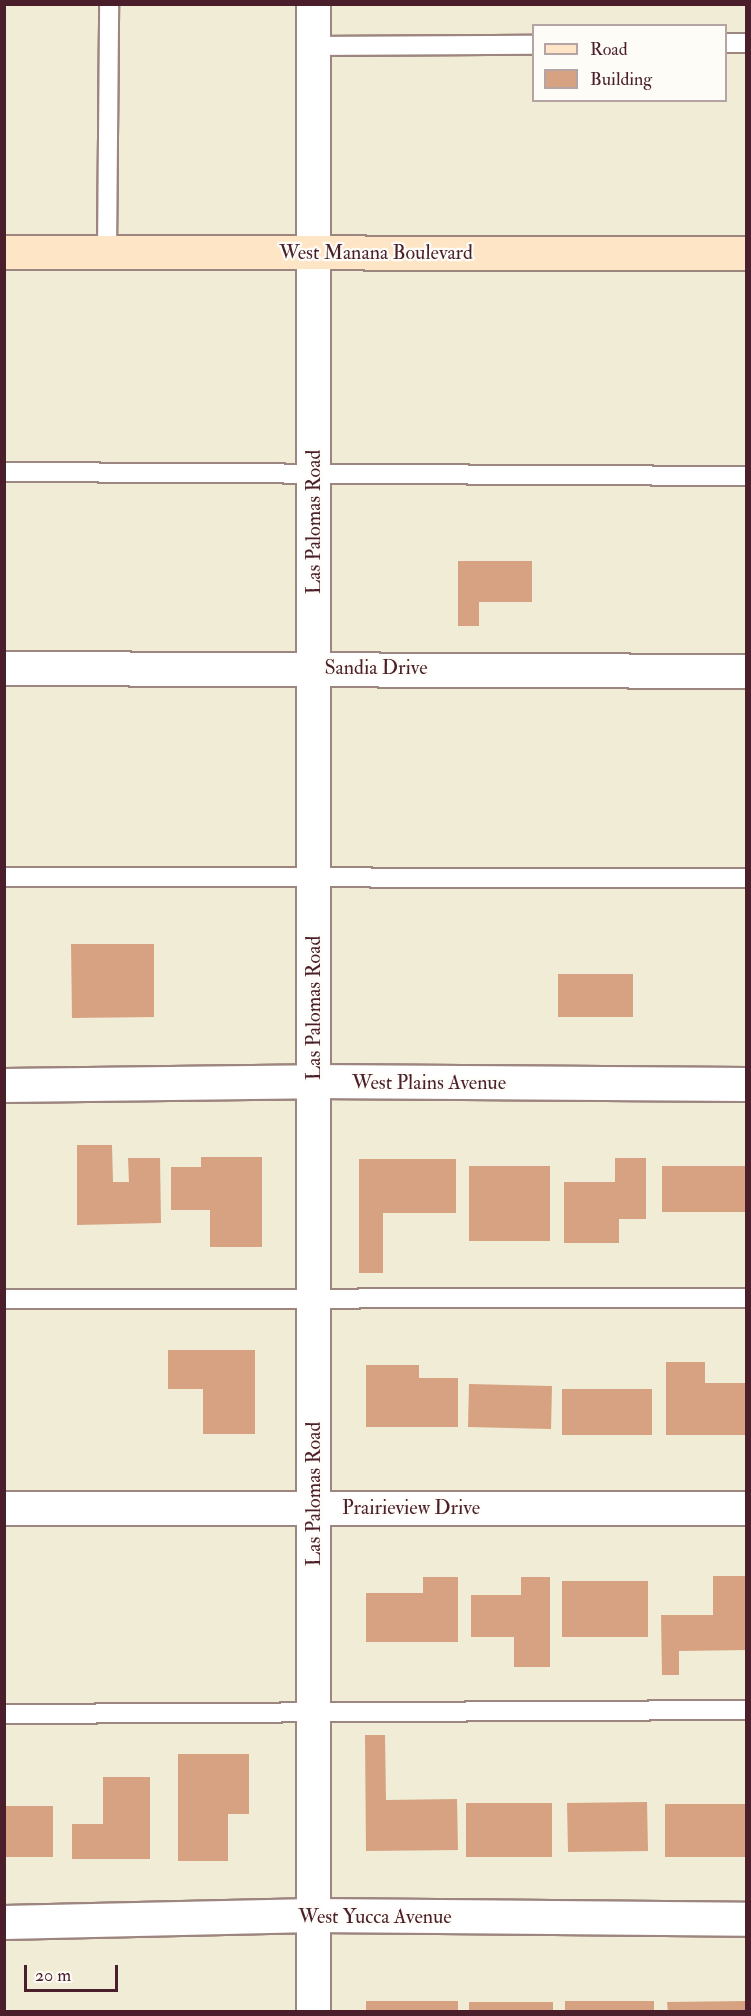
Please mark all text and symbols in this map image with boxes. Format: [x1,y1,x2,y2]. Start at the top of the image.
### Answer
legend [532,24,727,102]
text: Road [590,38,628,61]
text: Building [590,68,652,91]
street label: West Manana Boulevard [279,240,473,264]
street label: Las Palomas Road [301,450,325,594]
street label: Sandia Drive [325,655,427,679]
street label: Las Palomas Road [301,936,325,1080]
street label: West Plains Avenue [352,1070,506,1094]
street label: Las Palomas Road [301,1422,325,1566]
street label: Prairieview Drive [342,1495,480,1519]
street label: West Yucca Avenue [298,1904,452,1928]
scale bar [27,1953,122,1991]
text: 20 m [35,1964,71,1987]

